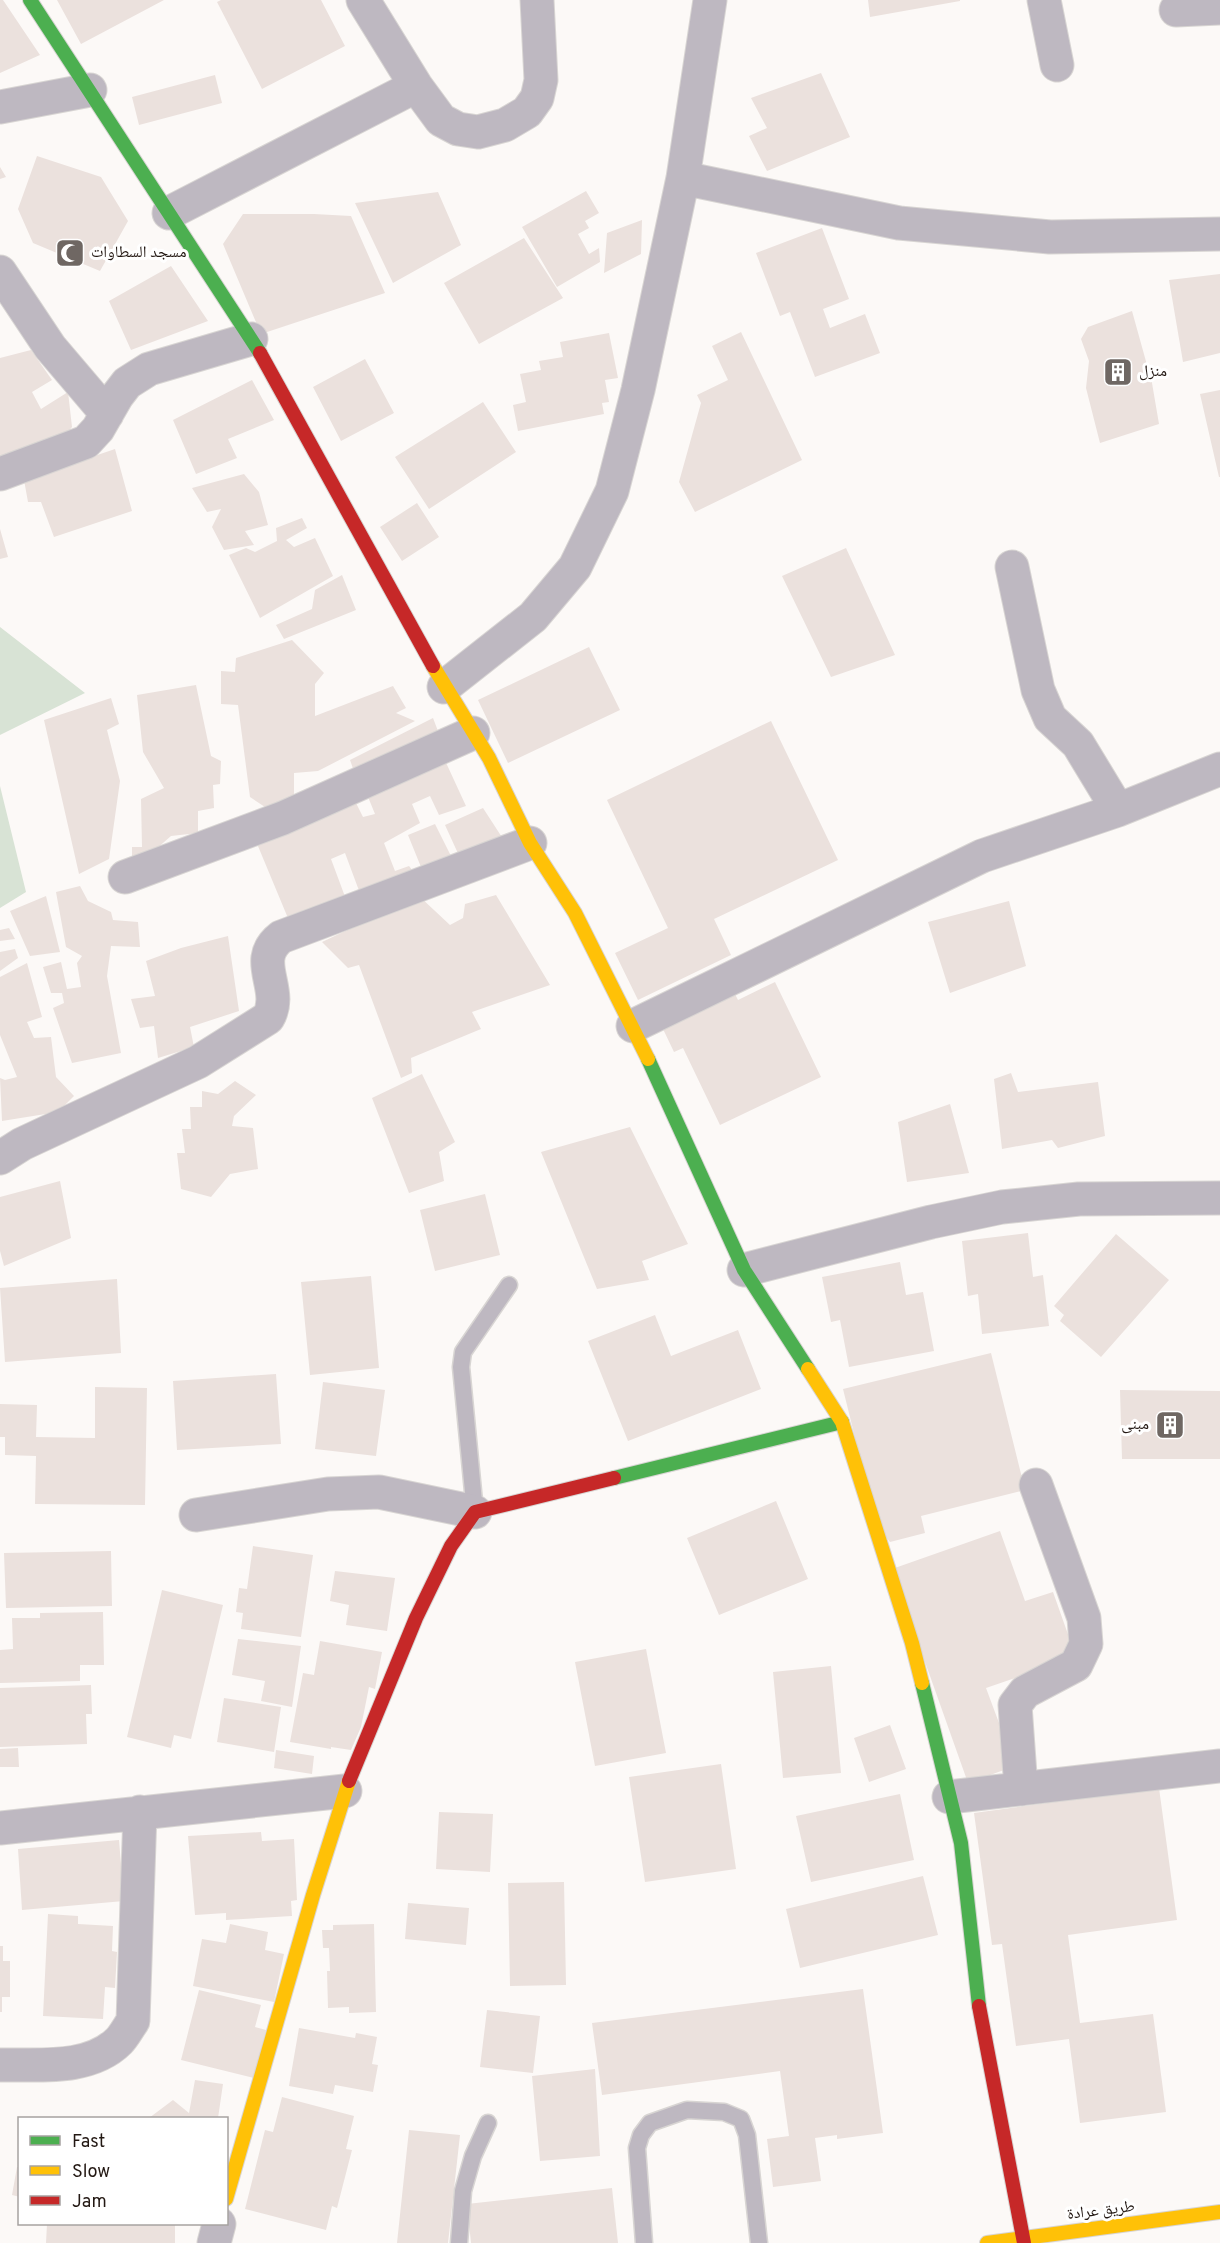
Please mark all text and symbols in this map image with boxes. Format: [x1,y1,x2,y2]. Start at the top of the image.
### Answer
mosque icon: مسجد السطاوات [54,237,86,269]
place label: مسجد السطاوات [91,243,186,263]
building icon: منزل [1102,356,1134,388]
place label: منزل [1139,362,1167,382]
building icon: مبنى [1154,1409,1186,1441]
place label: مبنى [1121,1415,1149,1435]
legend [18,2117,228,2225]
text: Fast [72,2131,105,2154]
text: Slow [72,2161,110,2184]
text: Jam [72,2191,107,2214]
street label: طريق عرادة [1066,2197,1136,2225]

